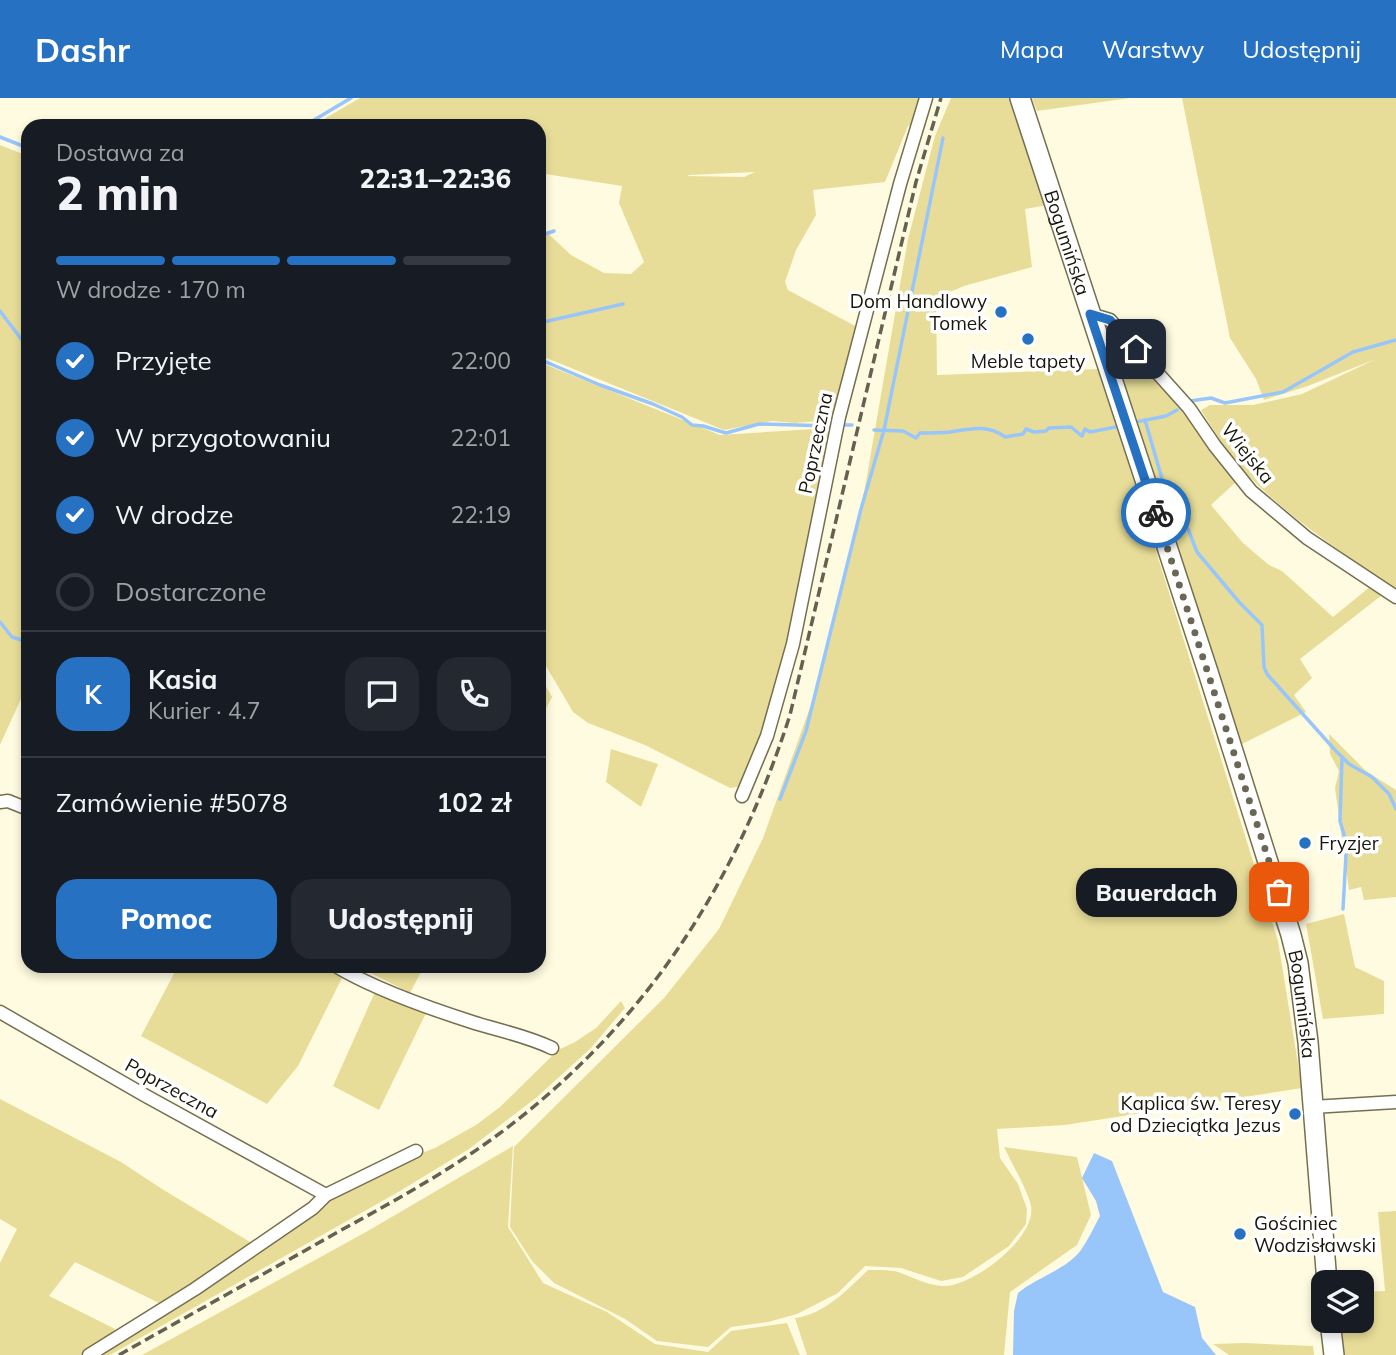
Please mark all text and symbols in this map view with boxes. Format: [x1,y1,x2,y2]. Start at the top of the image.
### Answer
text: Dashr [35,29,130,70]
text: Mapa [1000,34,1064,64]
text: Warstwy [1102,34,1204,64]
text: Udostępnij [1242,34,1361,64]
text: Dostawa za [56,138,185,167]
text: 22:31–22:36 [360,162,511,195]
text: 2 min [56,164,179,222]
street label: Bogumińska [1039,187,1096,298]
text: W drodze · 170 m [56,275,246,304]
place label: Dom Handlowy Tomek [850,289,987,335]
marker: Dom Handlowy Tomek [993,304,1009,320]
pin [1106,319,1166,379]
icon: home [1117,330,1155,368]
marker: Meble tapety [1020,331,1036,347]
icon: check [56,342,94,380]
text: Przyjęte [115,344,212,377]
text: 22:00 [451,346,511,375]
place label: Meble tapety [971,349,1085,373]
street label: Poprzeczna [793,390,837,496]
street label: Wiejska [1216,418,1280,488]
icon: check [56,419,94,457]
text: W przygotowaniu [115,421,331,454]
text: 22:01 [451,423,511,452]
courier [1121,478,1191,548]
icon: bike [1137,494,1175,532]
icon: check [56,496,94,534]
text: W drodze [115,498,233,531]
text: 22:19 [451,500,511,529]
text: Dostarczone [115,575,266,608]
button: chat [345,657,419,731]
button: phone [437,657,511,731]
text: Kasia [148,663,217,696]
text: K [84,678,102,711]
text: Kurier · 4.7 [148,696,260,725]
text: Zamówienie #5078 [56,786,288,819]
text: 102 zł [437,786,511,819]
place label: Fryzjer [1319,831,1379,855]
marker: Fryzjer [1297,835,1313,851]
pin [1249,862,1309,922]
callout: Bauerdach [1076,868,1237,916]
icon: bag [1260,873,1298,911]
text: Bauerdach [1096,878,1217,907]
button: Pomoc [56,879,277,959]
button: Udostępnij [291,879,511,959]
street label: Bogumińska [1283,947,1321,1059]
street label: Poprzeczna [121,1053,223,1123]
place label: Kaplica św. Teresy od Dzieciątka Jezus [1110,1091,1281,1137]
marker: Kaplica św. Teresy od Dzieciątka Jezus [1287,1106,1303,1122]
place label: Gościniec Wodzisławski [1254,1211,1376,1257]
marker: Gościniec Wodzisławski [1232,1226,1248,1242]
map controls [1311,1270,1374,1333]
button: layers [1311,1270,1374,1333]

